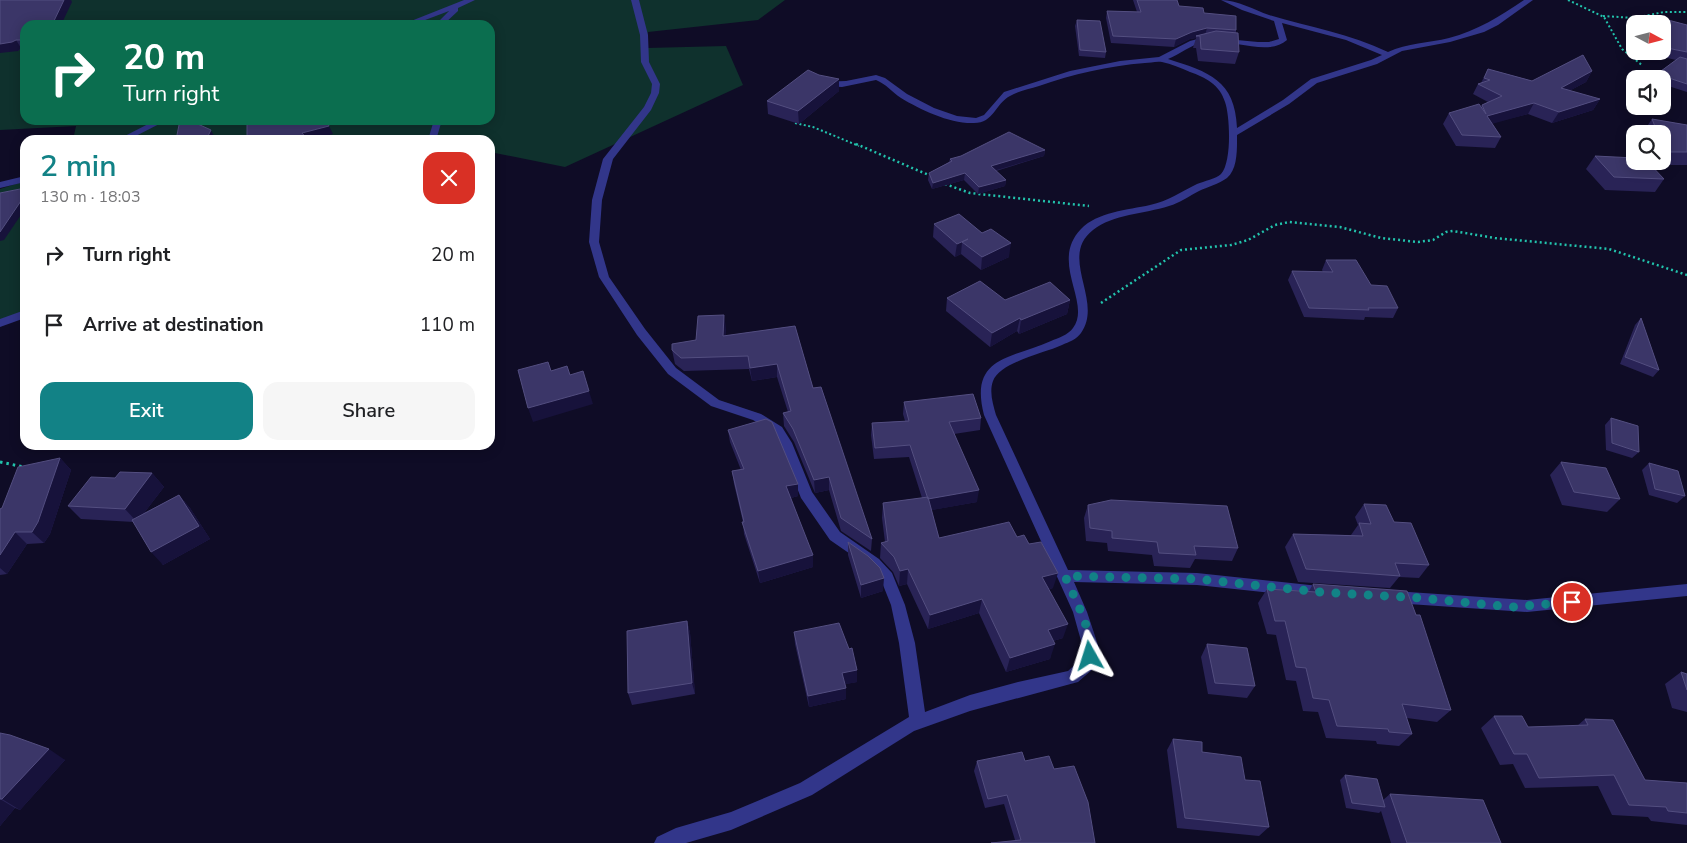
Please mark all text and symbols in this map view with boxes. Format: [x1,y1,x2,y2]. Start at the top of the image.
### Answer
north arrow [1626,15,1671,60]
map controls [1626,15,1671,170]
text: 20 m [123,34,205,81]
icon: right [40,40,105,105]
button: sound [1626,70,1671,115]
text: Turn right [123,79,219,109]
button: search [1626,125,1671,170]
text: 2 min [40,146,116,187]
button: close [423,152,475,204]
text: 130 m · 18:03 [40,186,141,208]
icon: right [40,241,68,269]
text: Turn right [83,242,170,268]
text: 20 m [431,242,475,268]
icon: arrive [40,311,68,339]
text: Arrive at destination [83,312,264,338]
text: 110 m [420,312,475,338]
button: Exit [40,382,253,440]
button: Share [263,382,475,440]
pin [1551,581,1593,623]
icon: arrive [1558,588,1586,616]
position arrow [1063,629,1115,681]

